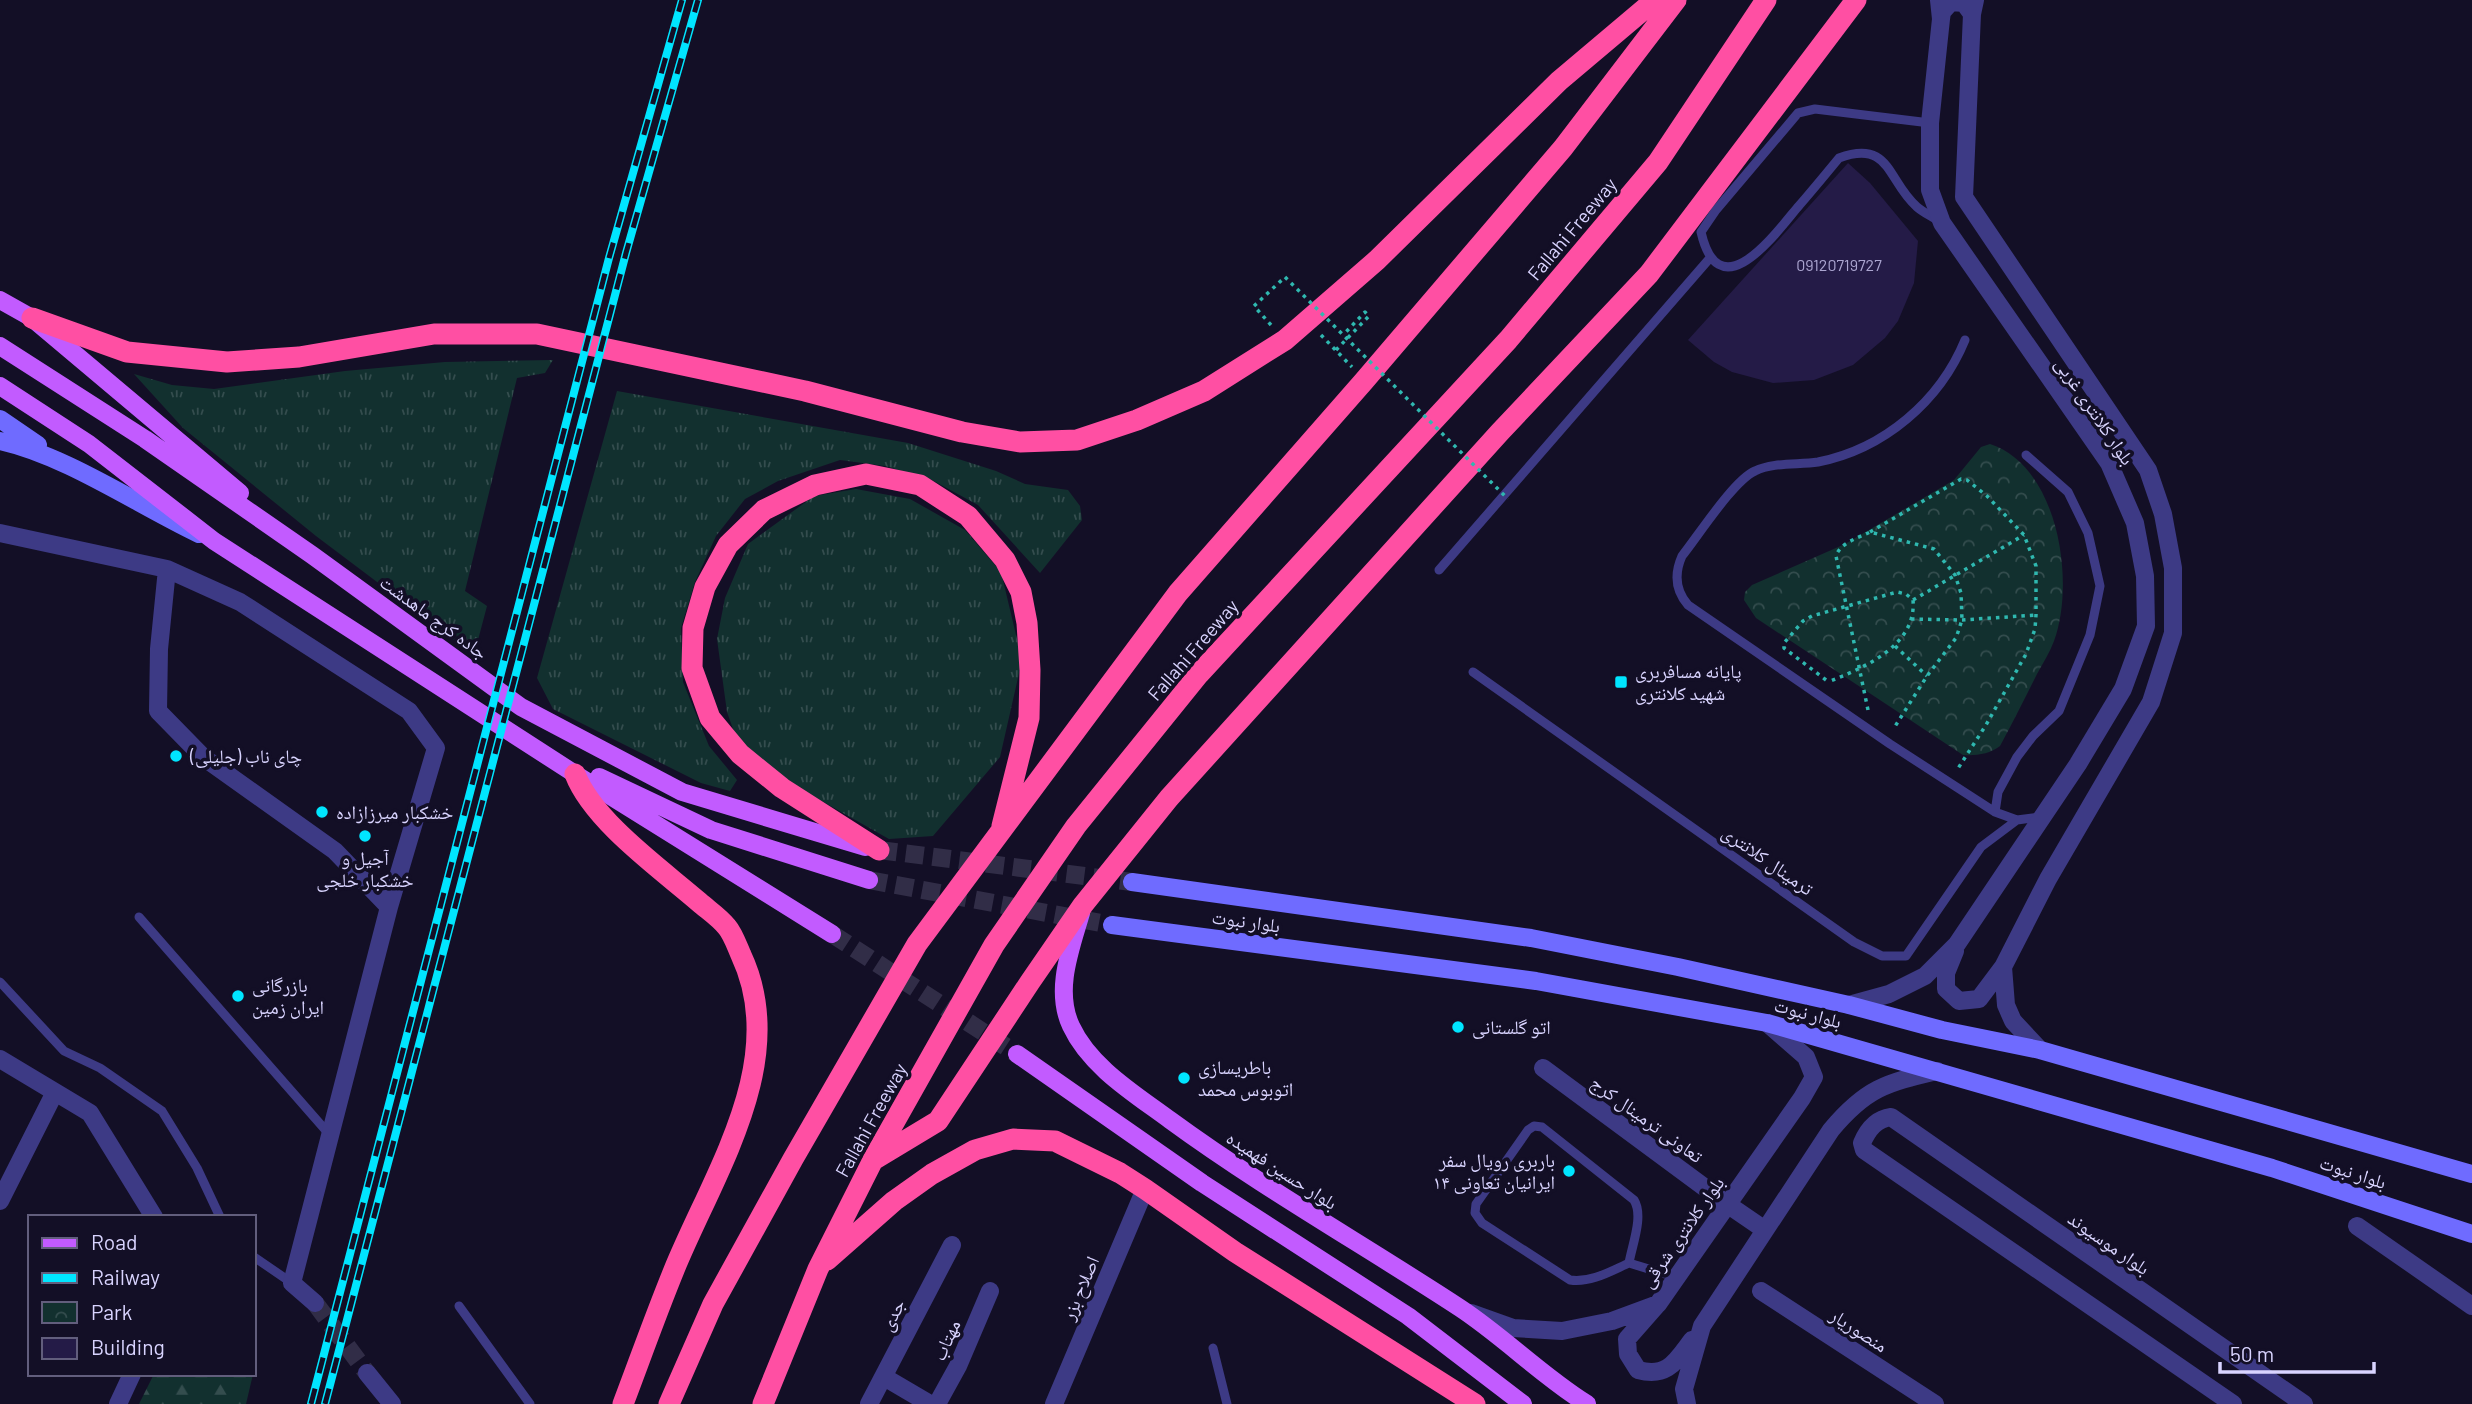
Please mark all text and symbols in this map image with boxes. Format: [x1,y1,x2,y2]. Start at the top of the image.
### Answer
street label: Fallahi Freeway [1522,173,1621,285]
house number: 09120719727 [1796,255,1882,274]
street label: بلوار کلانتری غربی [2050,353,2140,469]
street label: جاده کرج ماهدشت [375,570,493,664]
street label: Fallahi Freeway [1142,594,1243,705]
place label: پایانه مسافربری شهید کلانتری [1635,659,1742,705]
marker: پایانه مسافربری شهید کلانتری [1613,674,1629,690]
place label: چای ناب (جلیلی) [189,744,302,768]
marker: چای ناب (جلیلی) [168,748,184,764]
place label: خشکبار میرزازاده [336,800,453,824]
marker: خشکبار میرزازاده [314,804,330,820]
street label: ترمینال کلانتری [1718,820,1819,900]
marker: آجیل و خشکبار خلجی [357,828,373,844]
place label: آجیل و خشکبار خلجی [316,846,414,892]
street label: بلوار نبوت [1210,904,1282,938]
place label: بازرگانی ایران زمین [252,973,324,1019]
marker: بازرگانی ایران زمین [230,988,246,1004]
street label: بلوار نبوت [1772,993,1844,1033]
place label: اتو گلستانی [1472,1015,1551,1039]
marker: اتو گلستانی [1450,1019,1466,1035]
place label: باطریسازی اتوبوس محمد [1198,1055,1293,1101]
street label: Fallahi Freeway [830,1059,911,1181]
marker: باطریسازی اتوبوس محمد [1176,1070,1192,1086]
street label: تعاونی ترمینال کرج [1586,1070,1708,1168]
street label: بلوار حسین فهمیده [1222,1125,1342,1215]
place label: باربری رویال سفر ایرانیان تعاونی ۱۴ [1433,1148,1555,1194]
street label: بلوار نبوت [2317,1150,2389,1194]
marker: باربری رویال سفر ایرانیان تعاونی ۱۴ [1561,1163,1577,1179]
street label: بلوار کلانتری شرقی [1635,1172,1729,1292]
street label: بلوار موسیوند [2063,1206,2155,1280]
legend [28,1215,256,1376]
text: Road [91,1229,137,1254]
street label: اصلاح بزر [1055,1252,1104,1325]
text: Railway [91,1264,160,1289]
street label: جدی [874,1295,910,1335]
text: Park [91,1299,132,1324]
street label: منصوریار [1825,1302,1892,1357]
street label: مهتاب [926,1316,966,1364]
scale bar [2220,1330,2374,1374]
text: Building [91,1334,165,1359]
text: 50 m [2230,1341,2274,1366]

